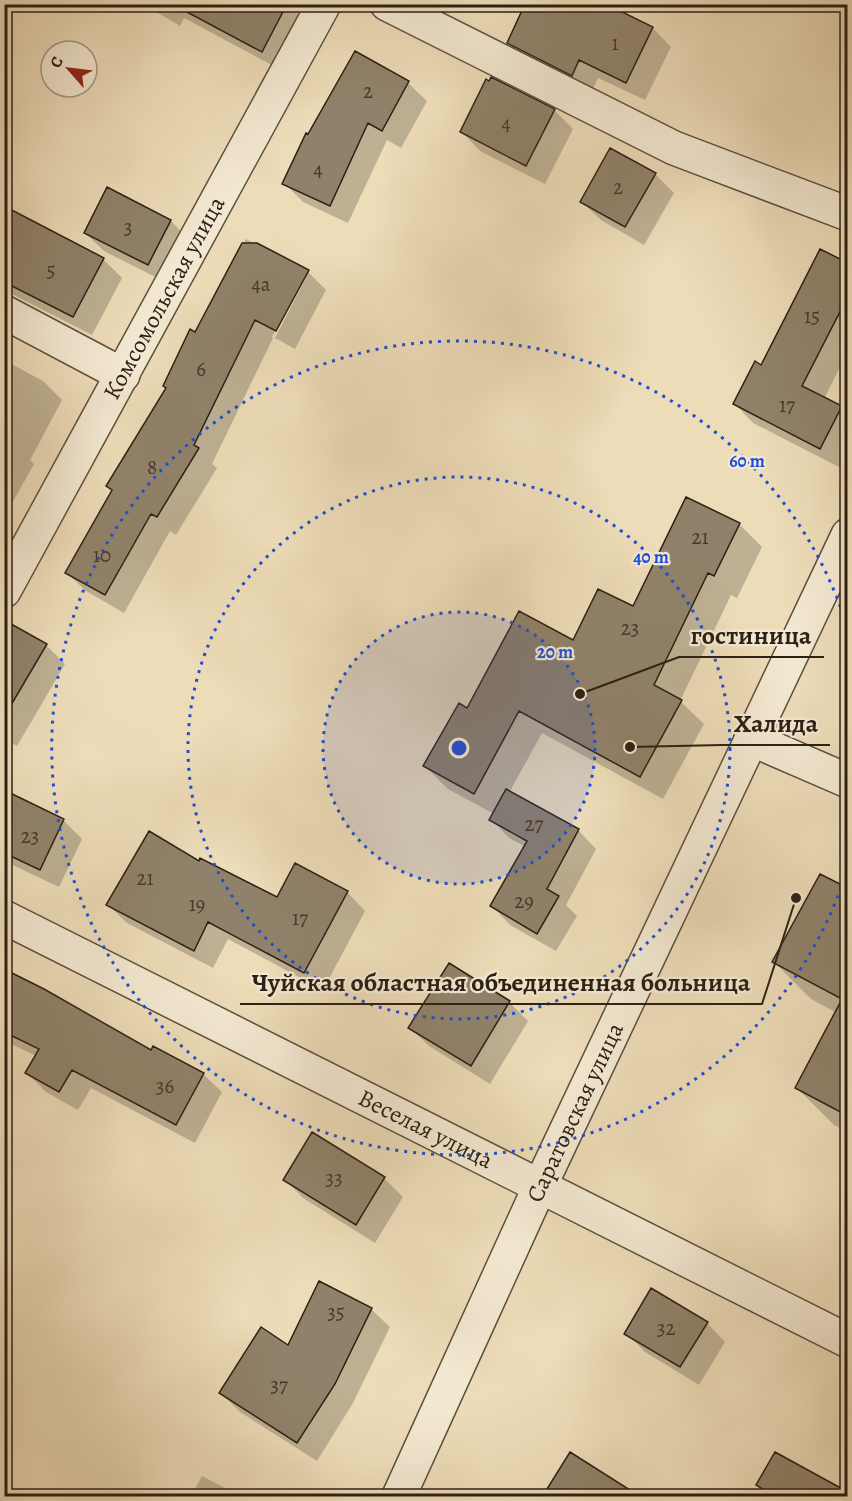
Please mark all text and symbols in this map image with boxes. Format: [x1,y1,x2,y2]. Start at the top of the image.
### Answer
house number: 1 [611,29,619,57]
north arrow [39,39,99,99]
text: С [45,53,69,72]
house number: 2 [363,77,373,105]
house number: 4 [501,109,511,137]
house number: 4 [313,155,323,183]
house number: 2 [613,173,623,201]
street label: Комсомольская улица [96,190,232,405]
house number: 3 [124,213,132,241]
house number: 5 [46,256,56,284]
house number: 4a [251,270,271,298]
house number: 15 [804,302,820,330]
house number: 6 [196,355,206,383]
house number: 17 [779,391,795,419]
text: 60 m [729,449,765,473]
house number: 8 [147,453,157,481]
house number: 21 [691,523,709,551]
house number: 10 [93,541,111,569]
text: 40 m [633,545,669,569]
callout: гостиница [679,613,824,657]
house number: 23 [621,614,639,642]
text: гостиница [691,618,812,653]
text: 20 m [537,640,573,664]
callout: Халида [722,701,830,745]
text: Халида [734,706,819,741]
centre of rings [449,738,469,758]
house number: 27 [525,810,544,838]
house number: 23 [21,822,39,850]
house number: 21 [136,864,154,892]
house number: 29 [514,887,534,915]
house number: 19 [189,890,205,918]
house number: 17 [292,904,308,932]
callout: Чуйская областная объединенная больница [240,960,762,1004]
text: Чуйская областная объединенная больница [252,965,751,1000]
street label: Саратовская улица [519,1017,631,1207]
house number: 36 [156,1072,175,1100]
street label: Веселая улица [353,1082,499,1176]
house number: 33 [325,1164,343,1192]
house number: 35 [327,1298,345,1326]
house number: 32 [657,1314,675,1342]
house number: 37 [270,1371,288,1399]

